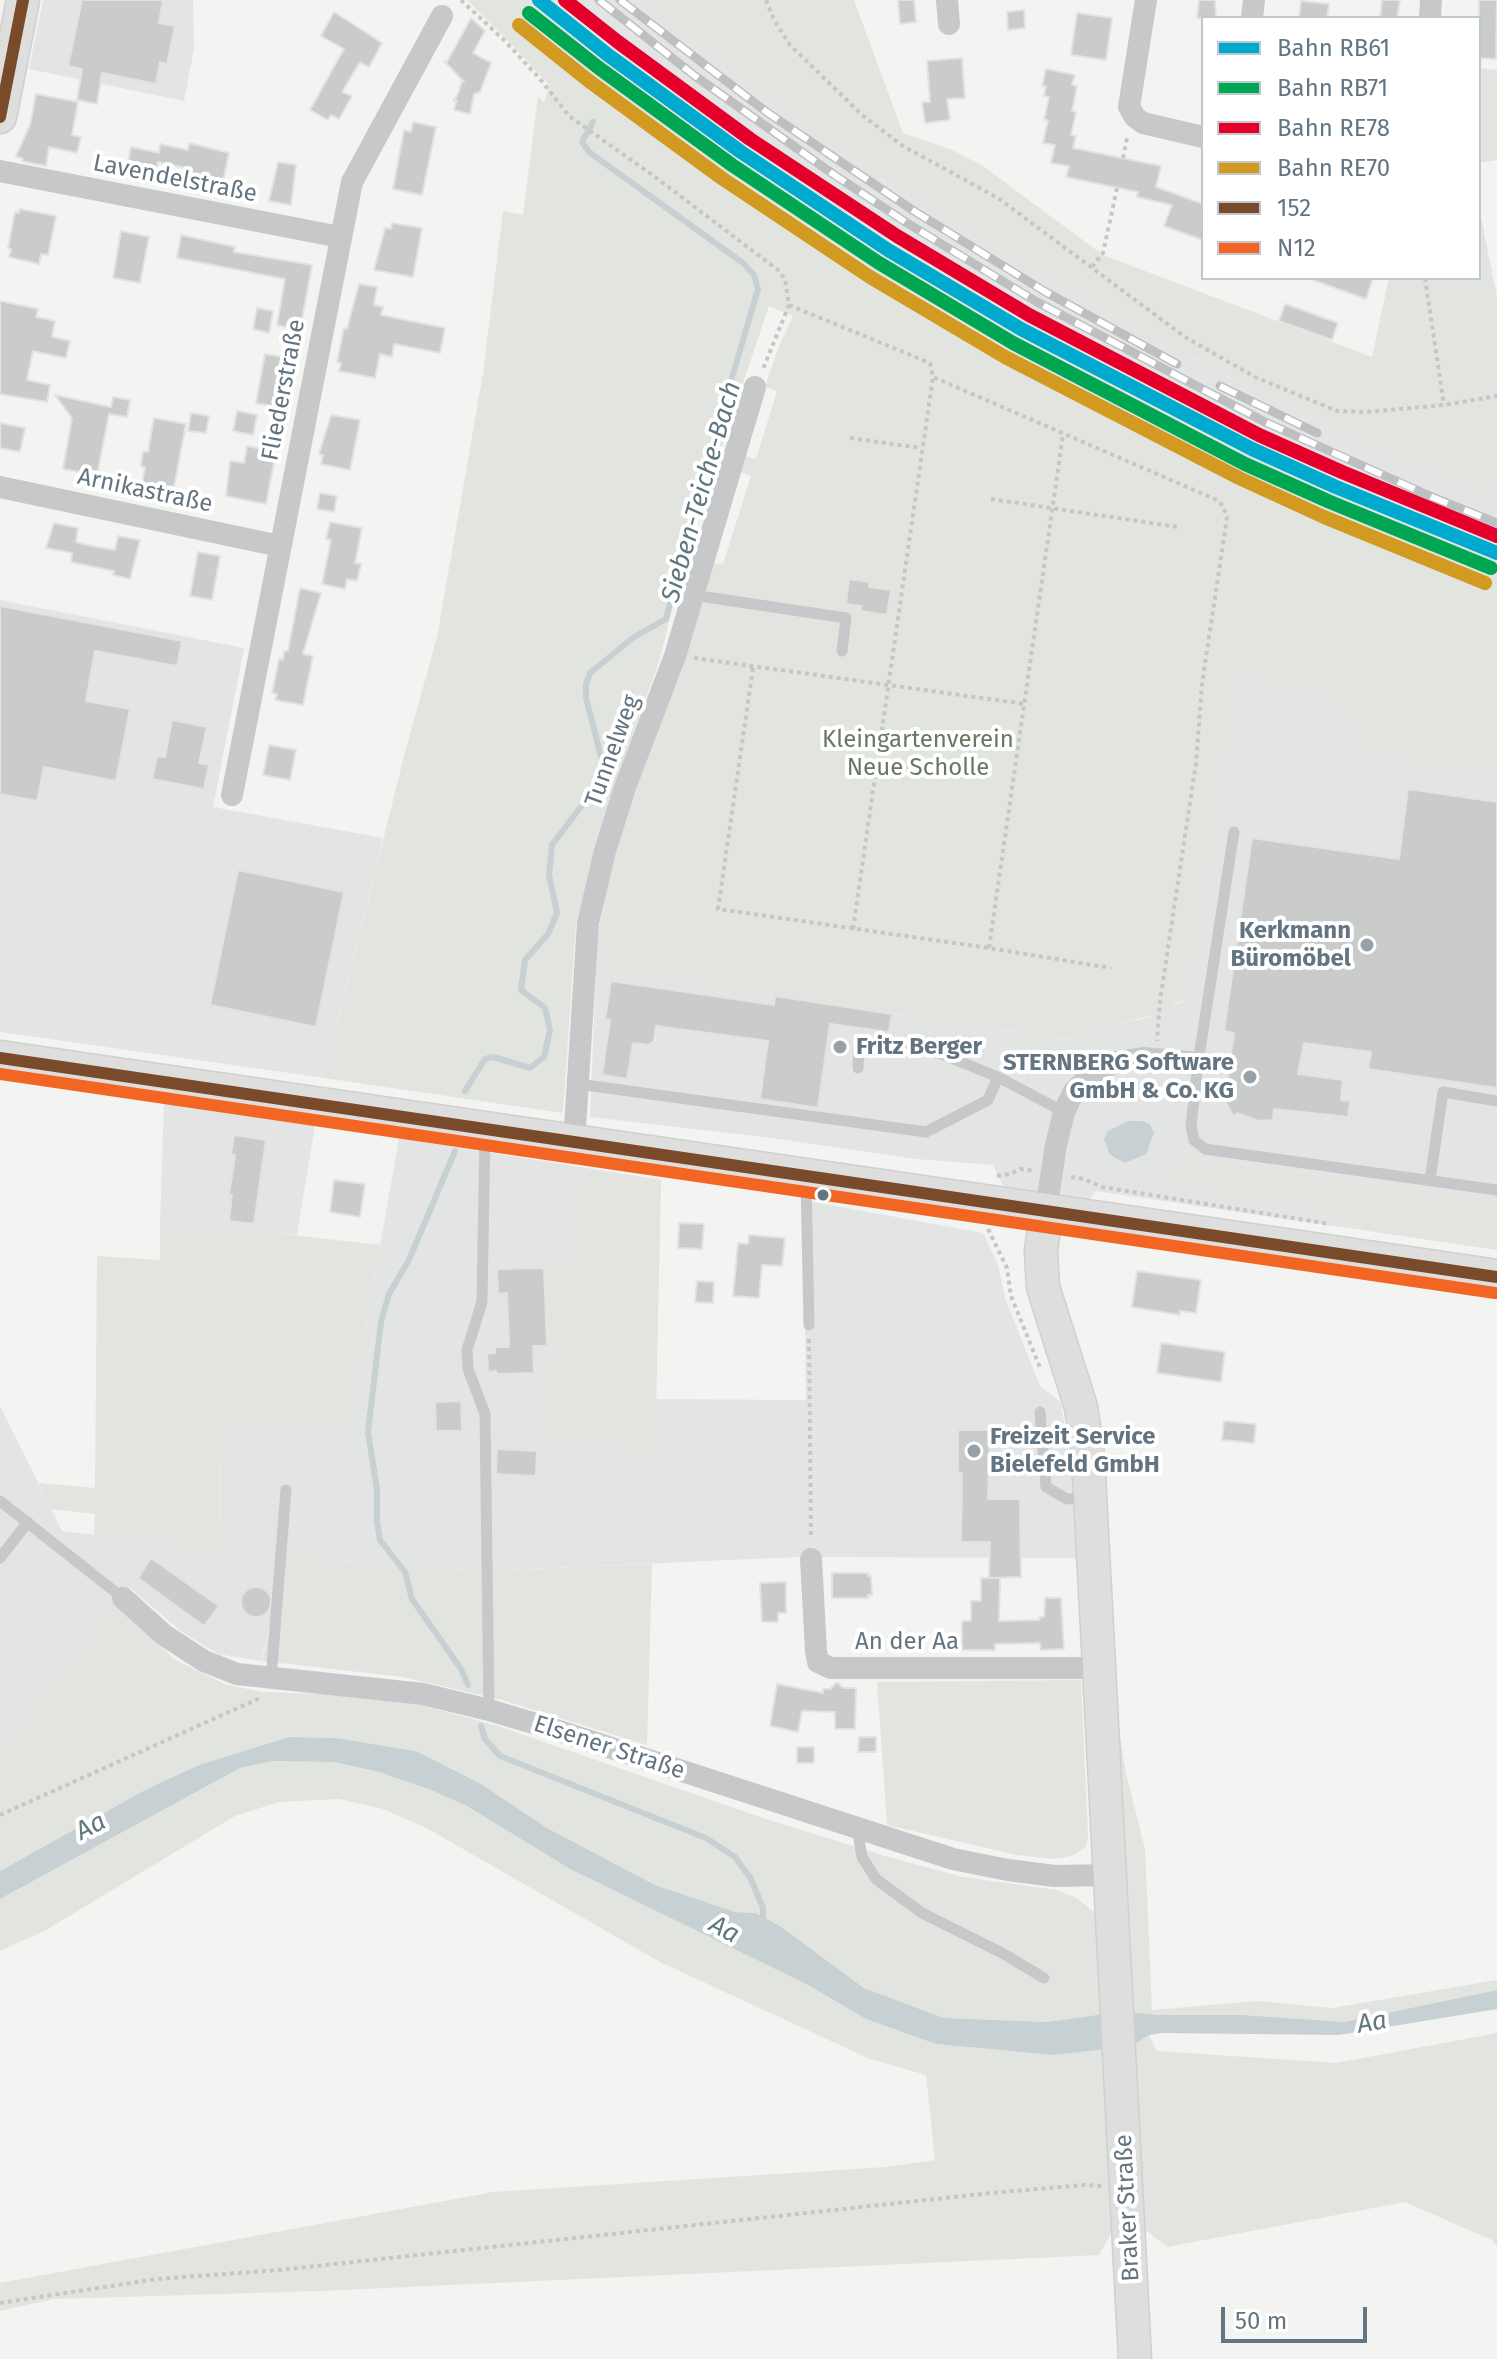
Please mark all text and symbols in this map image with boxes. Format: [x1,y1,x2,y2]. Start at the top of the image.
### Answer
legend [1201,16,1481,280]
text: Bahn RB61 [1277,34,1390,62]
text: Bahn RB71 [1277,74,1388,102]
text: Bahn RE78 [1277,114,1390,142]
street label: Lavendelstraße [91,149,259,209]
text: Bahn RE70 [1277,154,1390,182]
text: 152 [1277,194,1311,222]
text: N12 [1277,234,1316,262]
street label: Fliederstraße [256,317,312,463]
water label: Sieben-Teiche-Bach [656,378,748,606]
street label: Arnikastraße [75,463,215,519]
street label: Tunnelweg [580,691,646,811]
park label: Kleingartenverein Neue Scholle [822,726,1014,782]
place label: Kerkmann Büromöbel [1231,917,1351,973]
marker: Kerkmann Büromöbel [1358,936,1376,954]
place label: Fritz Berger [856,1033,982,1061]
marker: Fritz Berger [831,1038,849,1056]
place label: STERNBERG Software GmbH & Co. KG [1003,1049,1234,1105]
marker: STERNBERG Software GmbH & Co. KG [1241,1068,1259,1086]
unlabelled marker [815,1187,831,1203]
place label: Freizeit Service Bielefeld GmbH [990,1423,1160,1479]
marker: Freizeit Service Bielefeld GmbH [965,1442,983,1460]
street label: An der Aa [855,1628,959,1656]
street label: Elsener Straße [530,1710,688,1786]
water label: Aa [71,1806,111,1848]
water label: Aa [704,1909,744,1951]
water label: Aa [1355,2005,1389,2041]
street label: Braker Straße [1110,2134,1146,2282]
scale bar [1225,2291,1371,2341]
text: 50 m [1235,2307,1287,2335]

